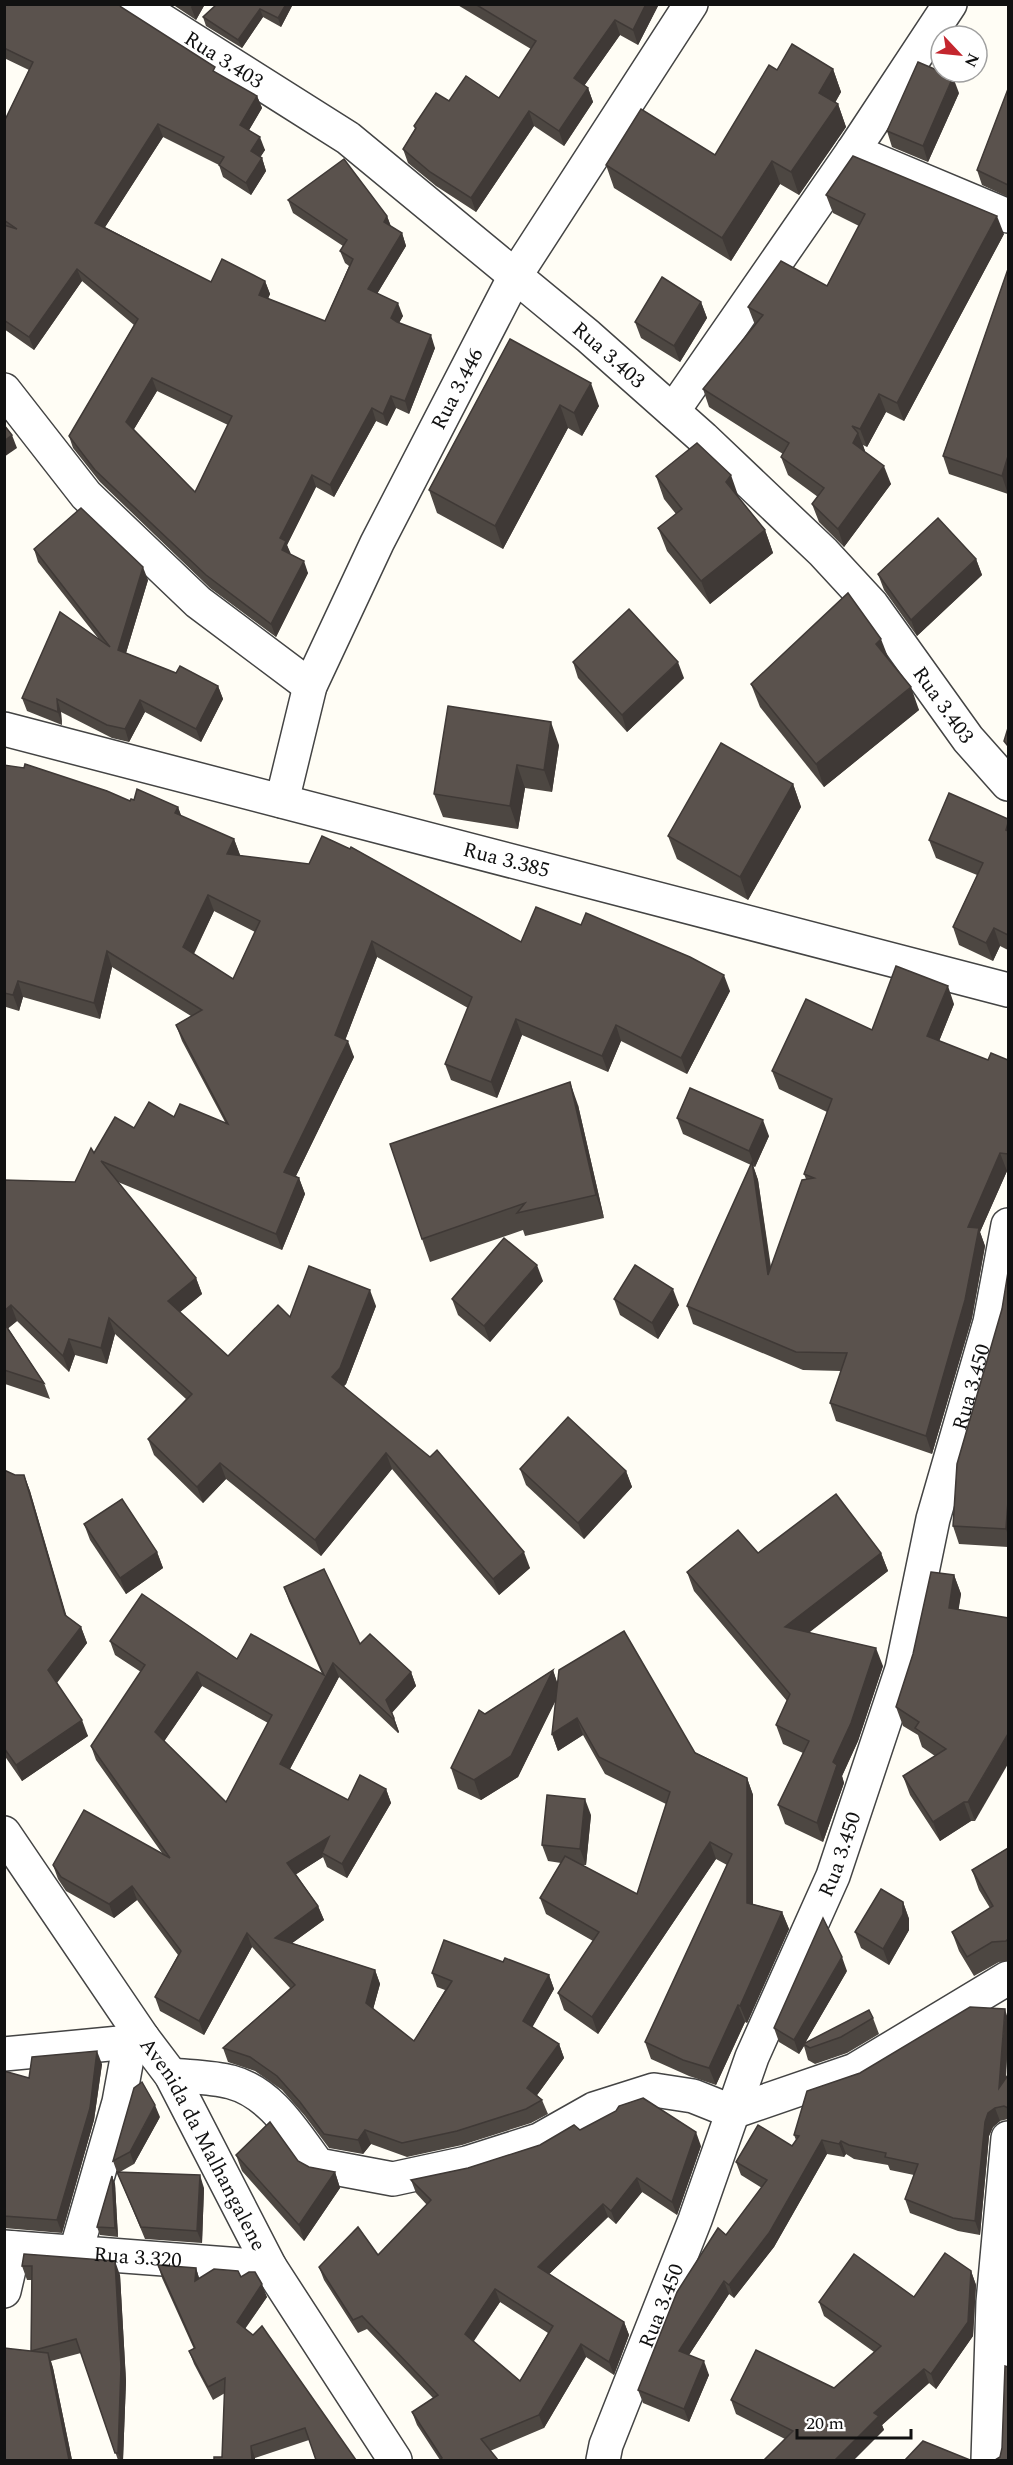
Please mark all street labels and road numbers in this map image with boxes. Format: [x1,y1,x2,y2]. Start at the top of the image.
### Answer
street label: Rua 3.403 [177,23,270,98]
street label: Rua 3.403 [565,314,652,397]
street label: Rua 3.446 [423,342,492,436]
street label: Rua 3.403 [904,660,982,751]
street label: Rua 3.385 [459,834,553,887]
street label: Rua 3.450 [944,1340,1000,1434]
street label: Rua 3.450 [811,1808,870,1903]
street label: Avenida da Malhangalene [131,2031,274,2257]
street label: Rua 3.320 [92,2239,183,2277]
street label: Rua 3.450 [631,2259,693,2353]

